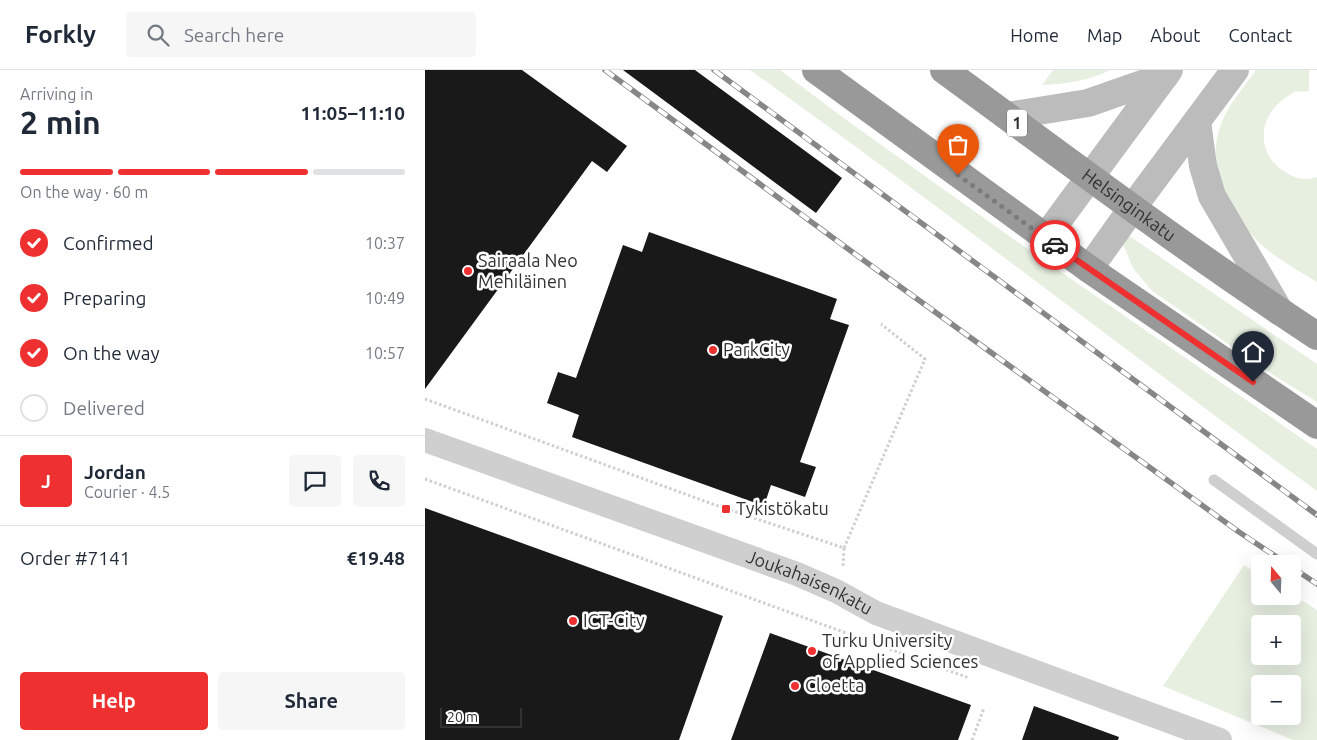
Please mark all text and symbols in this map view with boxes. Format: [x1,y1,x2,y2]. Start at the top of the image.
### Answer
search box [126,12,476,57]
text: Forkly [25,21,96,48]
icon: search [144,21,172,49]
text: Search here [184,24,284,46]
text: Home [1010,25,1059,45]
text: Map [1087,25,1122,45]
text: About [1150,25,1200,45]
text: Contact [1228,25,1292,45]
text: Arriving in [20,85,93,103]
text: 11:05–11:10 [300,102,405,124]
text: 2 min [20,104,101,140]
road number: 1 [1007,110,1027,136]
pin [937,124,979,175]
icon: bag [944,131,972,159]
street label: Helsinginkatu [1079,164,1180,245]
text: On the way · 60 m [20,183,148,201]
courier [1030,220,1080,270]
icon: check [20,229,48,257]
icon: car [1041,231,1069,259]
text: Confirmed [63,232,154,254]
text: 10:37 [365,234,405,252]
place label: Sairaala Neo Mehiläinen [478,250,578,291]
marker: Sairaala Neo Mehiläinen [462,265,474,277]
icon: check [20,284,48,312]
text: Preparing [63,287,147,309]
text: 10:49 [365,289,405,307]
pin [1232,331,1274,382]
icon: home [1239,338,1267,366]
icon: check [20,339,48,367]
place label: ParkCity [723,339,790,359]
text: On the way [63,342,160,364]
text: 10:57 [365,344,405,362]
marker: ParkCity [707,344,719,356]
text: Delivered [63,397,145,419]
button: chat [289,455,341,507]
button: phone [353,455,405,507]
text: Jordan [84,461,146,483]
text: J [41,470,51,492]
text: Courier · 4.5 [84,483,170,501]
place label: Tykistökatu [736,498,829,518]
marker: Tykistökatu [720,503,732,515]
street label: Joukahaisenkatu [744,546,876,618]
text: Order #7141 [20,547,130,569]
text: €19.48 [347,547,405,569]
north arrow [1251,555,1301,605]
map controls [1251,555,1301,725]
place label: ICT-City [583,610,645,630]
marker: ICT-City [567,615,579,627]
button: + [1251,615,1301,665]
place label: Turku University of Applied Sciences [822,630,979,671]
marker: Turku University of Applied Sciences [806,645,818,657]
button: Help [20,672,208,730]
button: Share [218,672,405,730]
place label: Cloetta [805,675,865,695]
button: − [1251,675,1301,725]
marker: Cloetta [789,680,801,692]
scale bar [440,705,523,728]
text: 20 m [447,709,478,725]

